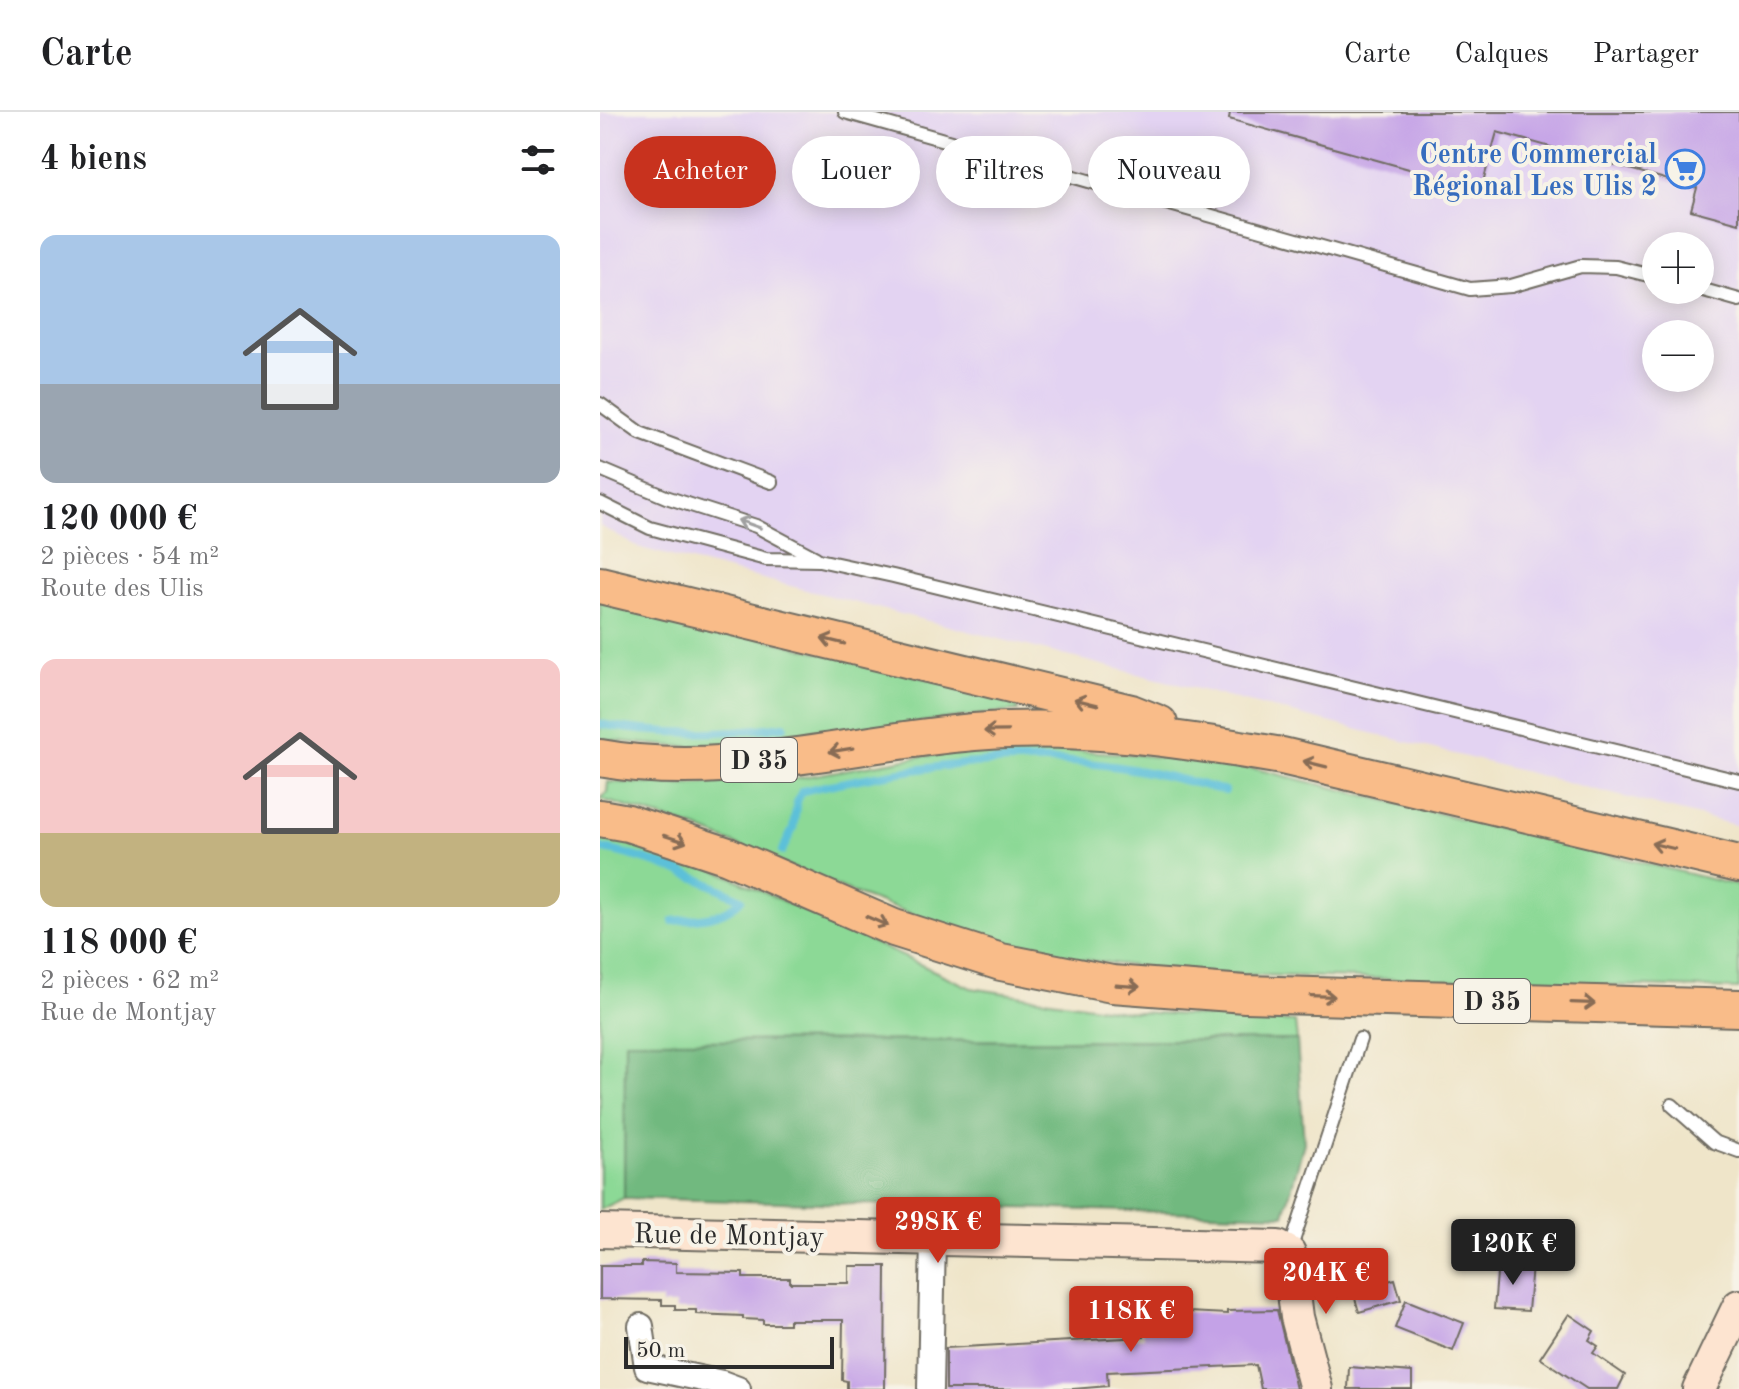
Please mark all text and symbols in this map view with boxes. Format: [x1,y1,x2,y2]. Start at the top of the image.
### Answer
text: Carte [40,36,133,74]
text: Carte [1344,41,1411,69]
text: Calques [1455,41,1549,69]
text: Partager [1593,41,1699,69]
chip: Acheter [624,136,776,208]
chip: Louer [792,136,920,208]
chip: Filtres [936,136,1072,208]
chip: Nouveau [1088,136,1250,208]
icon: filters [516,138,560,182]
place label: Centre Commercial Régional Les Ulis 2 [1412,142,1657,202]
text: 4 biens [40,143,147,177]
supermarket icon: Centre Commercial Régional Les Ulis 2 [1664,148,1706,190]
map controls [1642,232,1714,392]
button: + [1642,232,1714,304]
icon: home [228,287,372,431]
button: − [1642,320,1714,392]
text: 120 000 € [40,503,197,537]
one-way arrow [737,516,762,531]
text: 2 pièces · 54 m² [40,544,219,570]
text: Route des Ulis [40,576,203,602]
one-way arrow [821,633,847,648]
one-way arrow [1074,694,1100,709]
icon: home [228,711,372,855]
one-way arrow [983,724,1010,739]
road number: D 35 [721,738,797,782]
one-way arrow [828,743,854,758]
one-way arrow [1303,756,1328,771]
one-way arrow [662,832,687,847]
one-way arrow [1651,838,1676,853]
one-way arrow [864,915,889,930]
text: 118 000 € [40,927,197,961]
text: 2 pièces · 62 m² [40,968,219,994]
one-way arrow [1114,979,1141,994]
road number: D 35 [1454,979,1530,1023]
one-way arrow [1309,989,1336,1004]
one-way arrow [1569,996,1596,1011]
text: Rue de Montjay [40,1000,217,1026]
pin: 298K € [873,1197,1003,1265]
text: 298K € [894,1210,982,1236]
pin: 120K € [1448,1219,1578,1287]
street label: Rue de Montjay [633,1221,825,1253]
text: 120K € [1469,1232,1557,1258]
pin: 204K € [1261,1248,1391,1316]
text: 204K € [1282,1261,1370,1287]
pin: 118K € [1066,1286,1196,1354]
text: 118K € [1087,1299,1175,1325]
scale bar [624,1333,834,1369]
text: 50 m [636,1340,685,1362]

